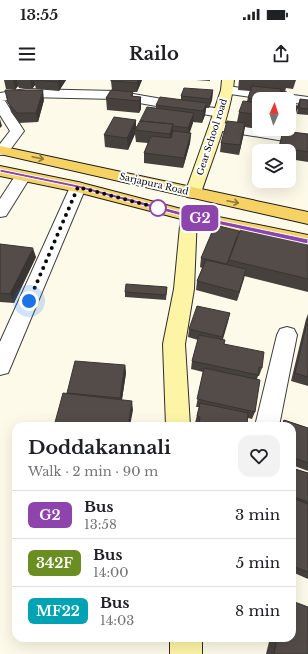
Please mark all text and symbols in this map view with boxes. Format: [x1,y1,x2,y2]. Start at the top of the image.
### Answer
text: 13:55 [20,5,58,24]
icon: menu [16,43,38,65]
text: Railo [129,43,179,65]
icon: share [270,43,292,65]
north arrow [252,92,296,136]
map controls [252,92,296,188]
street label: Gear School road [194,97,229,177]
button: layers [252,144,296,188]
one-way arrow [31,155,44,163]
street label: Sarjapura Road [118,170,190,197]
one-way arrow [227,198,240,206]
unlabelled marker [149,199,167,217]
line badge: G2 [182,205,218,231]
text: G2 [189,209,211,227]
your location [19,291,39,311]
button: heart [238,435,280,477]
text: Doddakannali [28,436,171,459]
text: Walk · 2 min · 90 m [28,463,158,480]
text: Bus [84,497,114,516]
text: 3 min [235,505,280,524]
text: G2 [39,506,61,524]
text: 13:58 [84,516,117,533]
text: Bus [93,545,122,564]
text: 5 min [236,553,280,572]
text: 342F [36,554,73,572]
text: 14:00 [93,564,129,581]
text: Bus [100,593,129,612]
text: 8 min [235,601,280,620]
text: MF22 [36,602,80,620]
text: 14:03 [100,612,134,629]

